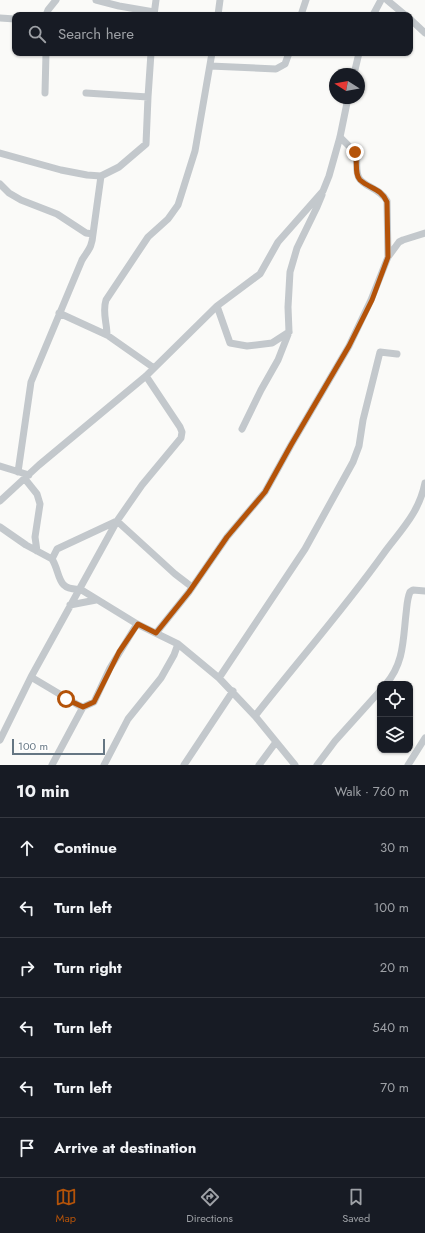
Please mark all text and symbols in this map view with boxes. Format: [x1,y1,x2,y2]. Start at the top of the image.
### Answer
search box [12,12,413,56]
icon: search [26,23,48,45]
text: Search here [58,23,134,45]
north arrow [329,68,365,104]
route end [346,143,364,161]
map controls [377,681,413,753]
button: locate [377,681,413,717]
route start [57,690,75,708]
button: layers [377,717,413,753]
scale bar [12,737,105,756]
text: 100 m [18,738,48,754]
text: 10 min [16,779,69,803]
text: Walk · 760 m [335,782,409,801]
icon: ahead [16,837,38,859]
text: Continue [54,837,117,859]
text: 30 m [380,838,409,857]
icon: left [16,897,38,919]
text: Turn left [54,897,112,919]
text: 100 m [374,898,409,917]
icon: right [16,957,38,979]
text: Turn right [54,957,122,979]
text: 20 m [380,958,409,977]
icon: left [16,1017,38,1039]
text: Turn left [54,1017,112,1039]
text: 540 m [372,1018,409,1037]
icon: left [16,1077,38,1099]
text: Turn left [54,1077,112,1099]
text: 70 m [380,1078,409,1097]
icon: arrive [16,1137,38,1159]
text: Arrive at destination [54,1137,196,1159]
tab: Map [55,1186,77,1226]
tab: Directions [186,1186,233,1226]
tab: Saved [342,1186,370,1226]

